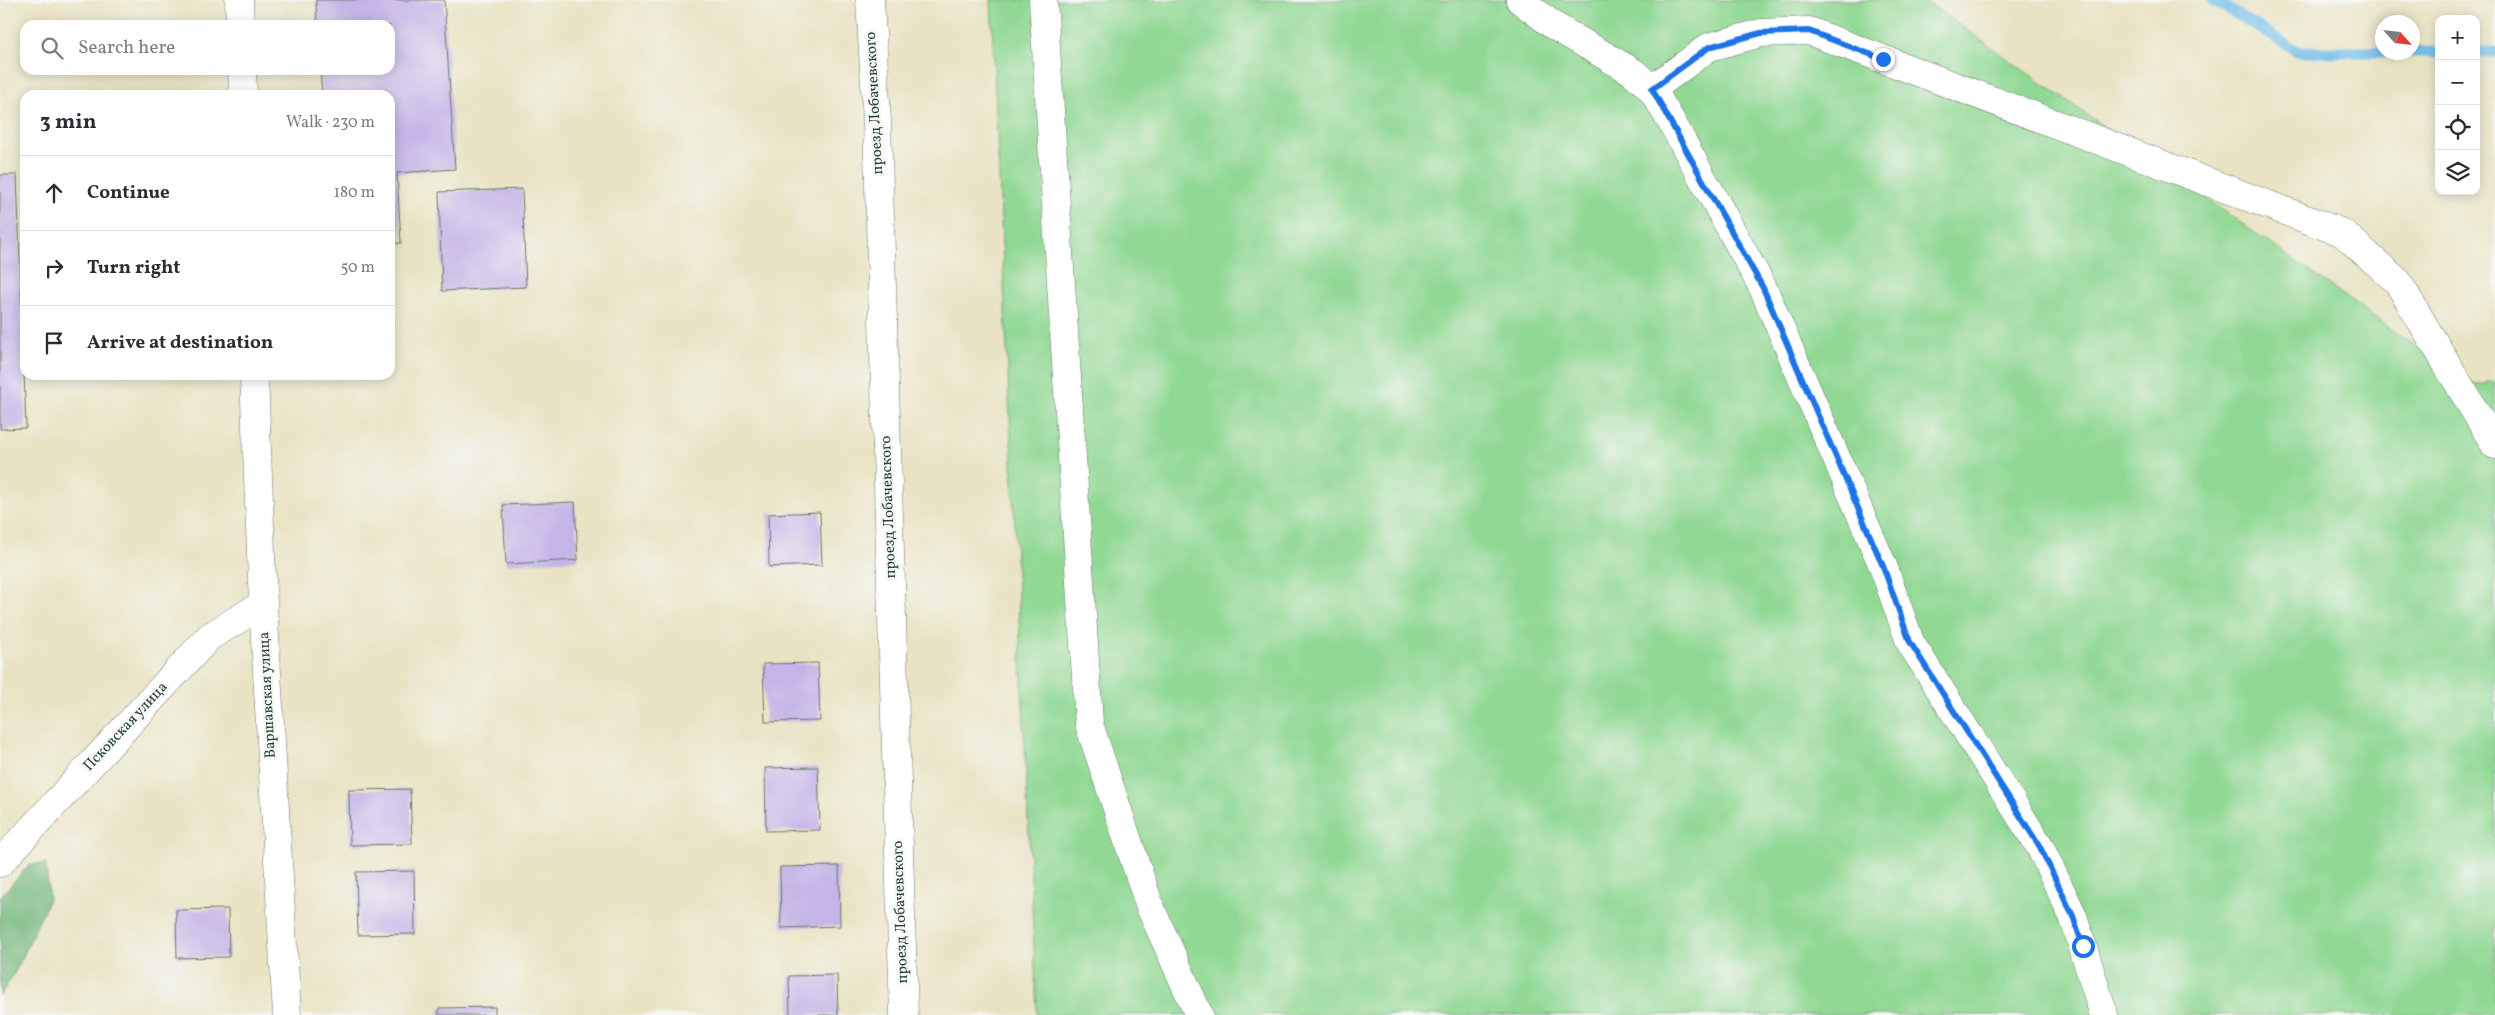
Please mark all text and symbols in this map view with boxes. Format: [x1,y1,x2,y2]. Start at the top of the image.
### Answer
north arrow [2375,15,2420,60]
map controls [2435,15,2480,195]
button: + [2435,15,2480,60]
search box [20,20,395,75]
street label: проезд Лобачевского [861,31,889,175]
icon: search [38,34,66,62]
text: Search here [78,35,175,61]
route end [1872,48,1895,71]
button: − [2435,60,2480,105]
button: locate [2435,105,2480,150]
text: 3 min [40,108,96,137]
text: Walk · 230 m [286,112,375,134]
button: layers [2435,150,2480,195]
icon: ahead [40,179,68,207]
text: Continue [87,180,170,206]
text: 180 m [334,182,375,204]
icon: right [40,254,68,282]
text: Turn right [87,255,180,281]
text: 50 m [341,257,375,279]
icon: arrive [40,329,68,357]
text: Arrive at destination [87,330,273,356]
street label: проезд Лобачевского [876,435,902,579]
street label: Варшавская улица [254,631,282,759]
street label: Псковская улица [79,678,173,776]
street label: проезд Лобачевского [888,840,914,984]
route start [2072,935,2095,958]

